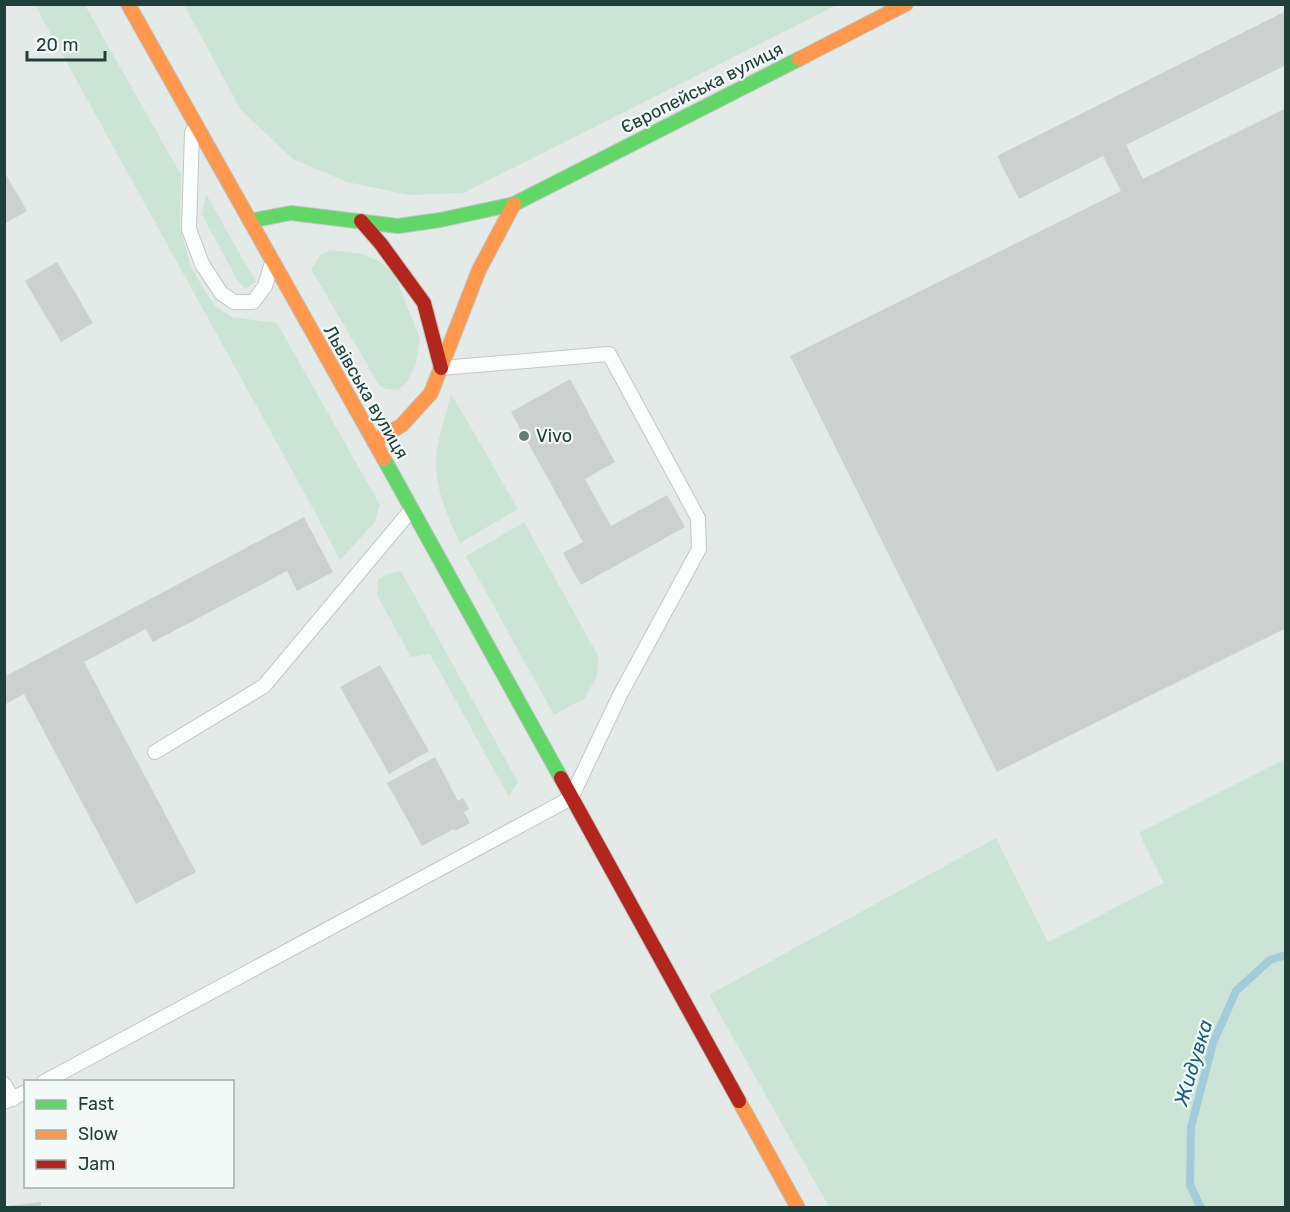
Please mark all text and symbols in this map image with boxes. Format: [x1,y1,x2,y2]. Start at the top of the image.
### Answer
scale bar [27,24,105,62]
text: 20 m [36,34,78,56]
street label: Європейська вулиця [617,38,787,138]
street label: Львівська вулиця [319,321,413,463]
place label: Vivo [536,425,572,447]
marker: Vivo [517,429,531,443]
water label: Жидувка [1168,1017,1218,1109]
legend [24,1080,234,1188]
text: Fast [78,1093,114,1115]
text: Slow [78,1123,118,1145]
text: Jam [78,1153,115,1175]

